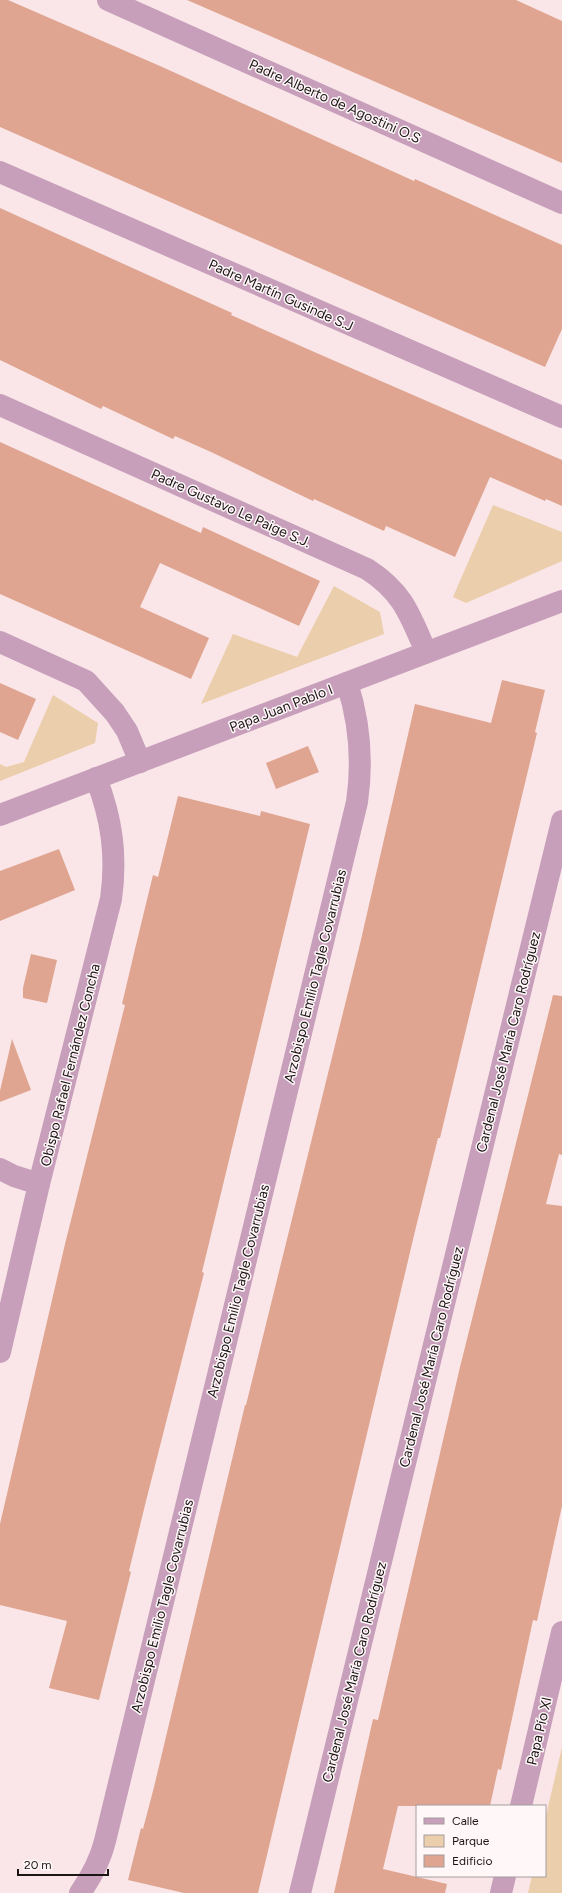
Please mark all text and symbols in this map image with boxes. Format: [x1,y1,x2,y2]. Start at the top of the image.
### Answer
street label: Padre Alberto de Agostini O.S [246,56,423,147]
street label: Padre Martín Gusinde S.J [206,256,356,335]
street label: Padre Gustavo Le Paige S.J. [148,466,313,551]
street label: Papa Juan Pablo I [227,681,335,736]
street label: Arzobispo Emilio Tagle Covarrubias [281,868,350,1085]
street label: Cardenal José María Caro Rodríguez [473,930,544,1154]
street label: Obispo Rafael Fernández Concha [37,962,104,1168]
street label: Arzobispo Emilio Tagle Covarrubias [204,1183,273,1400]
street label: Cardenal José María Caro Rodríguez [396,1245,467,1469]
street label: Arzobispo Emilio Tagle Covarrubias [128,1498,197,1715]
street label: Cardenal José María Caro Rodríguez [319,1560,390,1784]
street label: Papa Pío XI [523,1695,556,1767]
legend [416,1805,546,1877]
text: Calle [452,1814,479,1828]
text: Parque [452,1834,490,1848]
scale bar [18,1851,108,1877]
text: Edificio [452,1854,492,1868]
text: 20 m [24,1858,52,1872]

